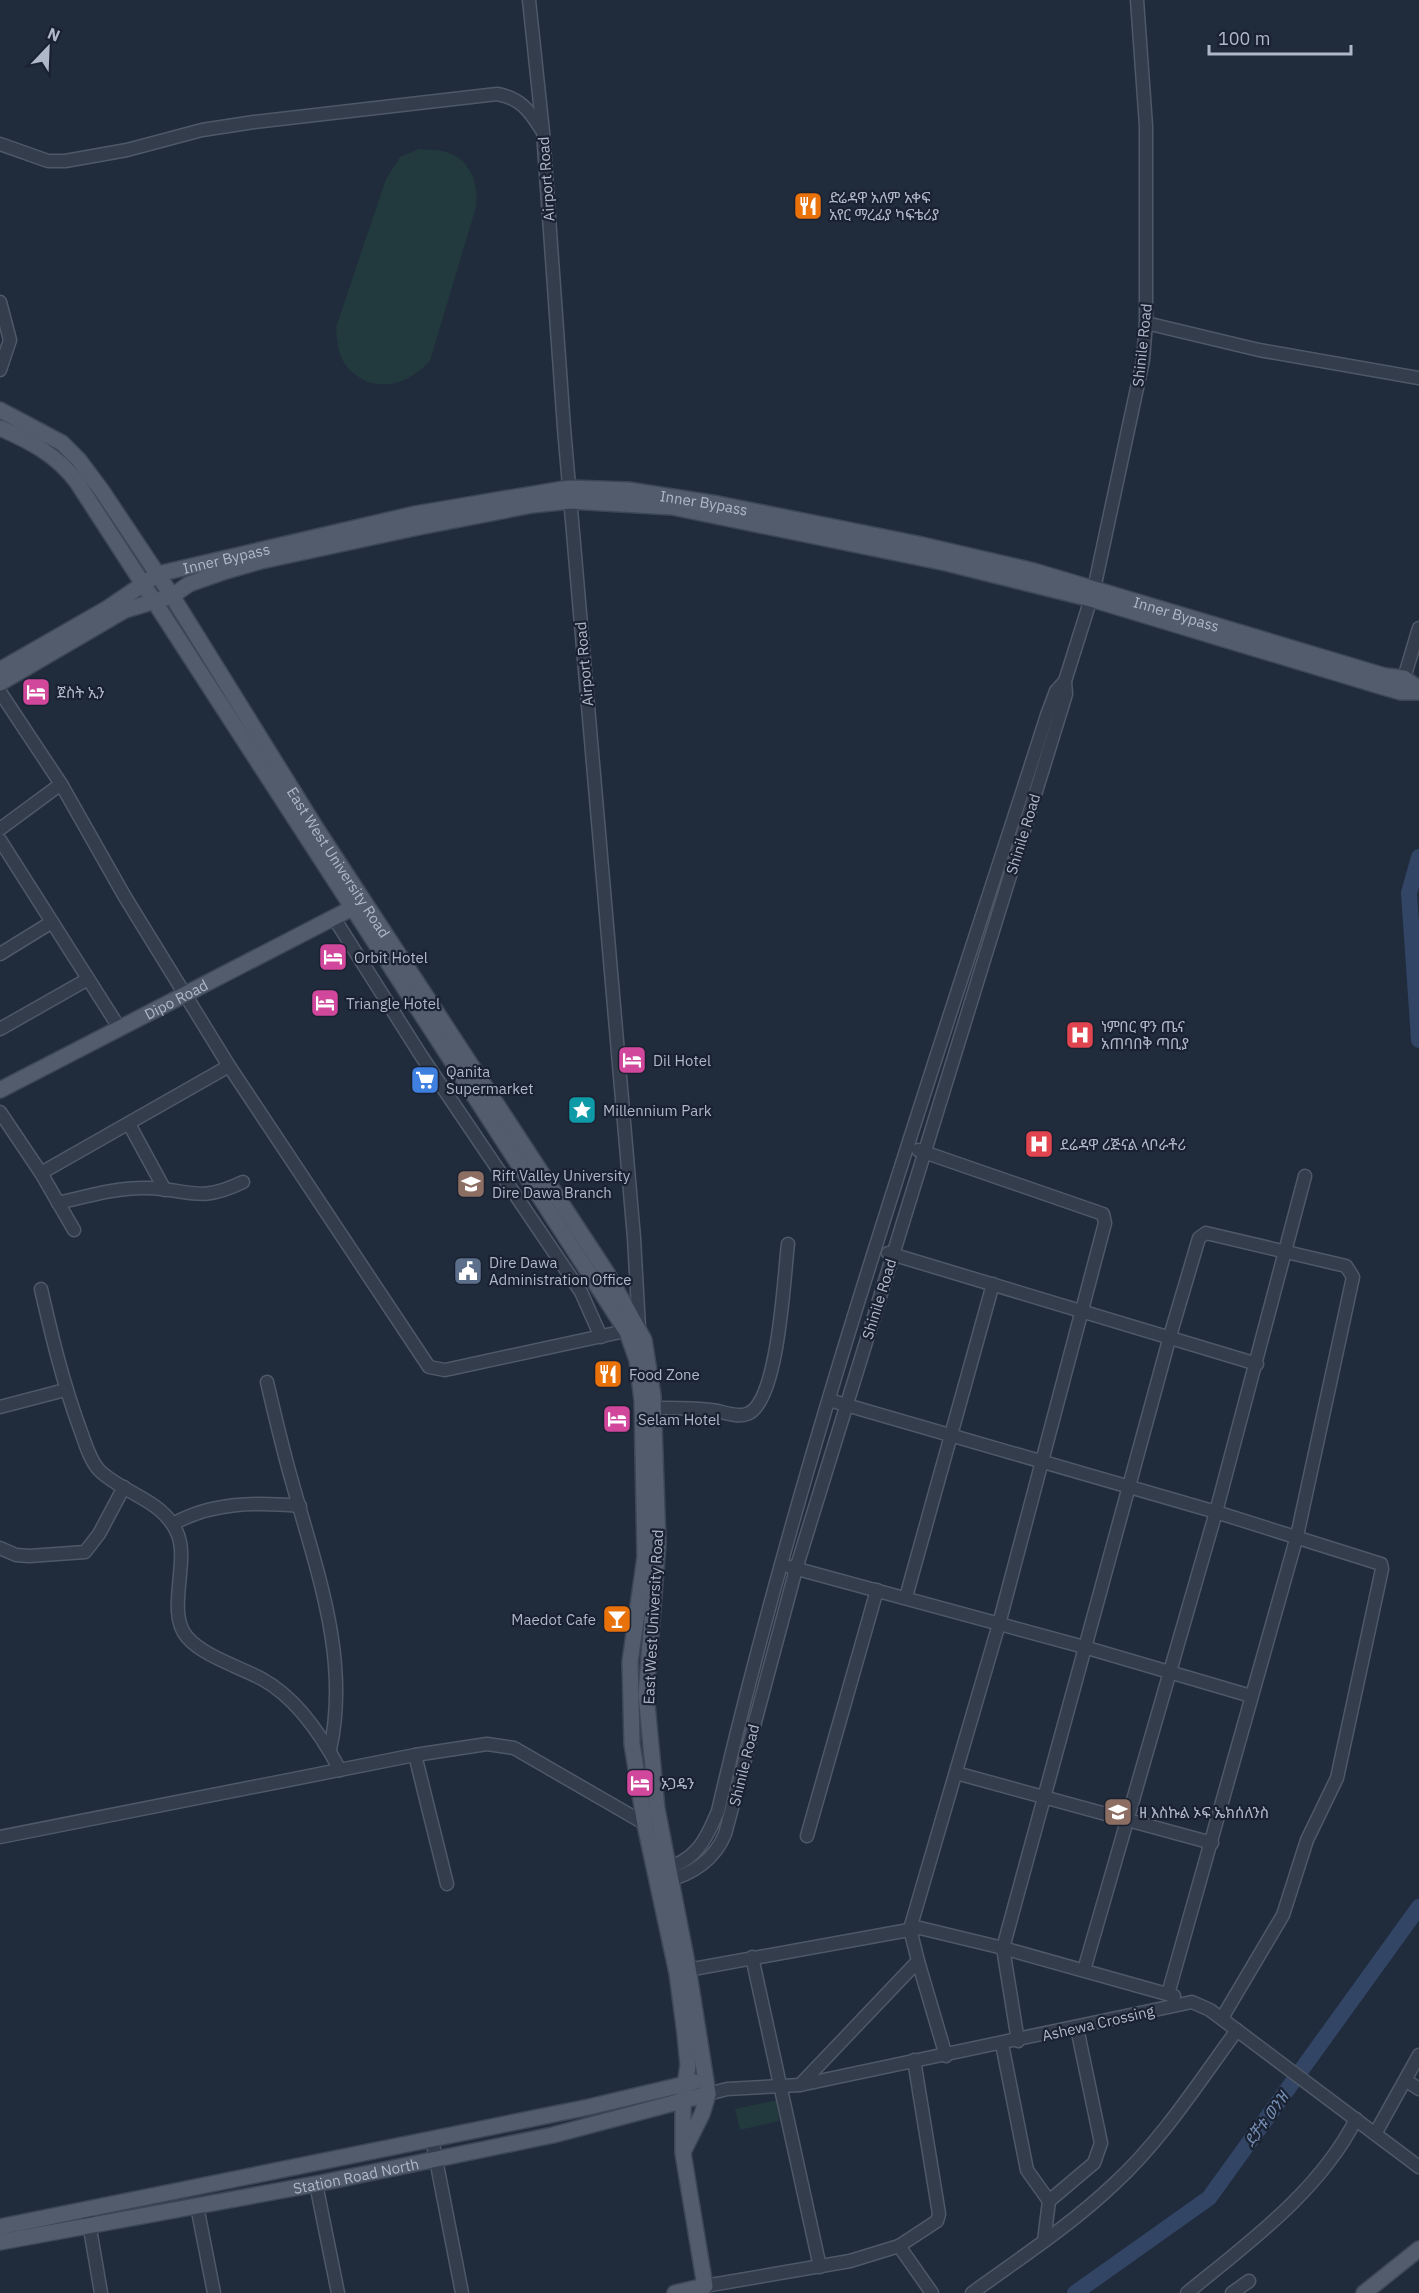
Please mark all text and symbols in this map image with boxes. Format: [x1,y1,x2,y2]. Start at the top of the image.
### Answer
north arrow [18,18,78,78]
scale bar [1209,18,1352,56]
text: N [45,23,63,46]
text: 100 m [1218,27,1270,50]
street label: Airport Road [534,136,558,222]
place label: ድሬዳዋ አለም አቀፍ አየር ማረፊያ ካፍቴሪያ [829,188,939,224]
restaurant icon: ድሬዳዋ አለም አቀፍ አየር ማረፊያ ካፍቴሪያ [792,190,824,222]
street label: Shinile Road [1128,302,1156,388]
street label: Inner Bypass [659,486,749,519]
street label: Inner Bypass [181,539,272,577]
street label: Inner Bypass [1131,592,1222,635]
street label: Airport Road [571,621,597,707]
hotel icon: ጀስት ኢን [20,676,52,708]
place label: ጀስት ኢን [57,683,105,702]
street label: East West University Road [283,783,394,941]
street label: Shinile Road [1002,791,1044,877]
hotel icon: Orbit Hotel [317,941,349,973]
place label: Orbit Hotel [354,948,428,967]
street label: Dipo Road [141,975,211,1023]
hotel icon: Triangle Hotel [309,987,341,1019]
place label: Triangle Hotel [346,994,440,1013]
place label: ነምበር ዋን ጤና አጠባበቅ ጣቢያ [1101,1017,1189,1053]
hospital icon: ነምበር ዋን ጤና አጠባበቅ ጣቢያ [1064,1019,1096,1051]
hotel icon: Dil Hotel [616,1044,648,1076]
place label: Dil Hotel [653,1051,711,1070]
place label: Qanita Supermarket [446,1062,533,1098]
supermarket icon: Qanita Supermarket [409,1064,441,1096]
place icon: Millennium Park [566,1094,598,1126]
place label: Millennium Park [603,1101,712,1120]
hospital icon: ደሬዳዋ ሪጅናል ላቦራቶሪ [1023,1128,1055,1160]
place label: ደሬዳዋ ሪጅናል ላቦራቶሪ [1060,1135,1186,1154]
place label: Rift Valley University Dire Dawa Branch [492,1166,631,1202]
school or university icon: Rift Valley University Dire Dawa Branch [455,1168,487,1200]
place label: Dire Dawa Administration Office [489,1253,632,1289]
public building icon: Dire Dawa Administration Office [452,1255,484,1287]
street label: Shinile Road [858,1256,900,1342]
restaurant icon: Food Zone [592,1358,624,1390]
place label: Food Zone [629,1365,700,1384]
hotel icon: Selam Hotel [601,1403,633,1435]
place label: Selam Hotel [638,1410,720,1429]
street label: East West University Road [639,1529,667,1705]
bar icon: Maedot Cafe [601,1603,633,1635]
place label: Maedot Cafe [511,1610,596,1629]
street label: Shinile Road [725,1722,763,1808]
hotel icon: ኦጋዴን [624,1767,656,1799]
place label: ኦጋዴን [661,1774,694,1793]
school or university icon: ዘ እስኩል ኦፍ ኤክሰለንስ [1102,1796,1134,1828]
place label: ዘ እስኩል ኦፍ ኤክሰለንስ [1139,1803,1269,1822]
street label: Ashewa Crossing [1040,2001,1156,2045]
water label: ደቻቱ ወንዝ [1239,2086,1294,2150]
street label: Station Road North [291,2153,420,2198]

